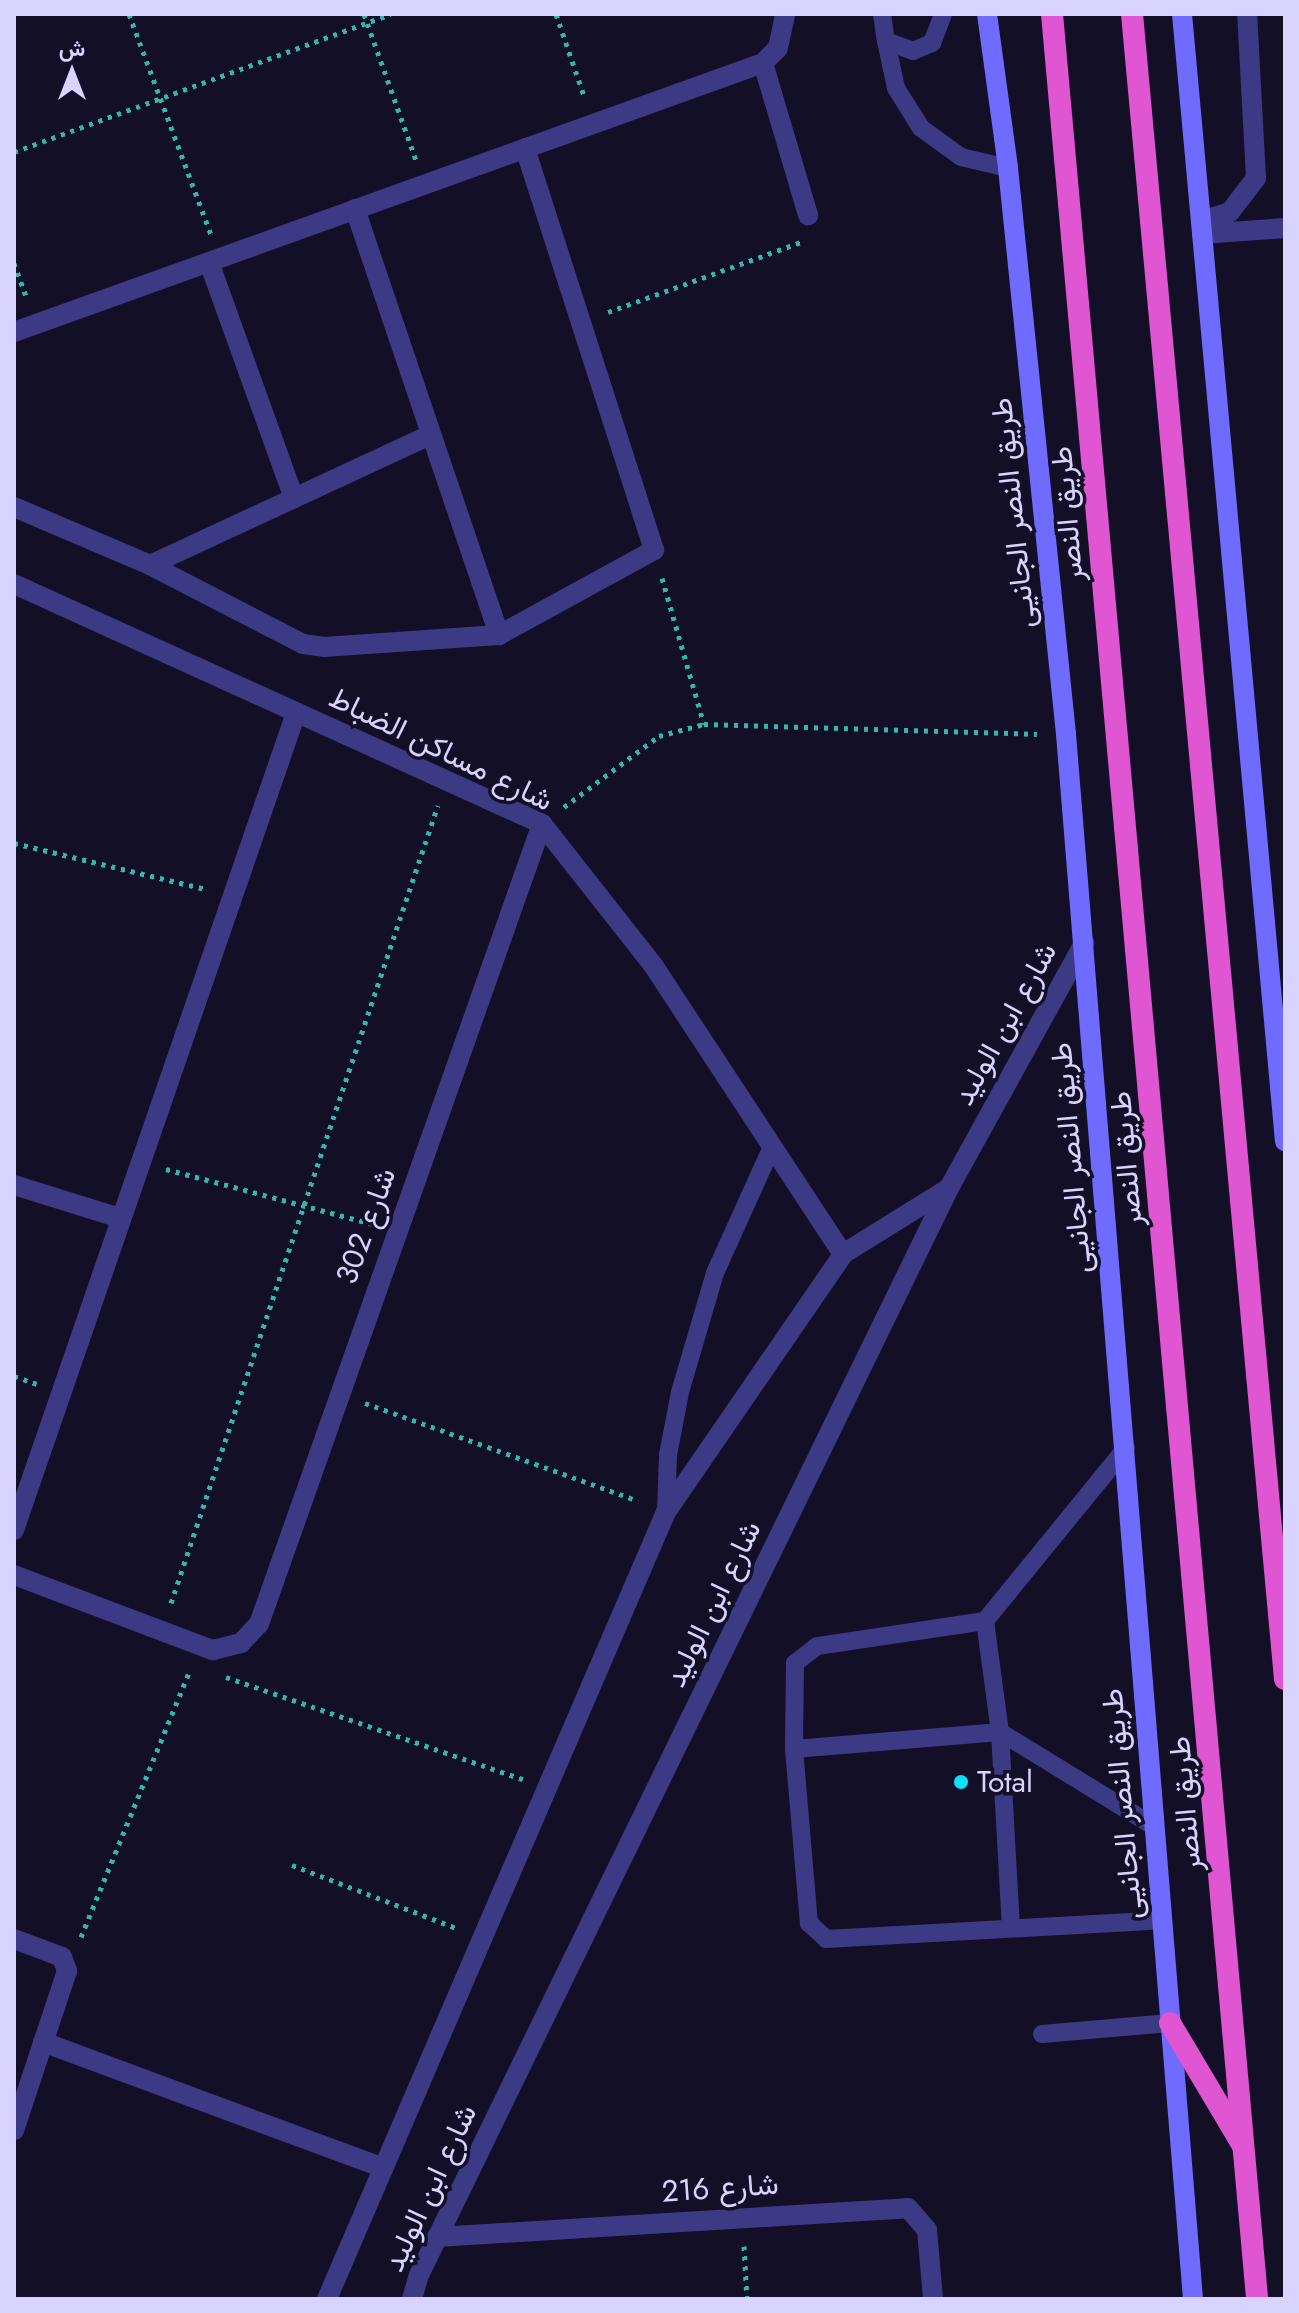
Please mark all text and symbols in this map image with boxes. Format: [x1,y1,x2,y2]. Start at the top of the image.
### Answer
north arrow [32,32,112,112]
text: ش [59,32,85,64]
street label: طريق النصر الجانيى [983,396,1043,630]
street label: طريق النصر [1043,445,1091,583]
street label: شارع مساكن الضباط [323,679,559,819]
street label: شارع ابن الوليد [946,936,1064,1112]
street label: طريق النصر الجانيى [1043,1041,1099,1275]
street label: طريق النصر [1102,1090,1150,1228]
street label: شارع 302 [328,1163,404,1289]
street label: شارع ابن الوليد [657,1515,769,1693]
street label: طريق النصر الجانيى [1094,1687,1150,1921]
street label: طريق النصر [1161,1735,1209,1873]
place label: Total [977,1764,1033,1800]
marker: Total [952,1773,970,1791]
street label: شارع ابن الوليد [376,2099,484,2277]
street label: شارع 216 [660,2166,780,2210]

